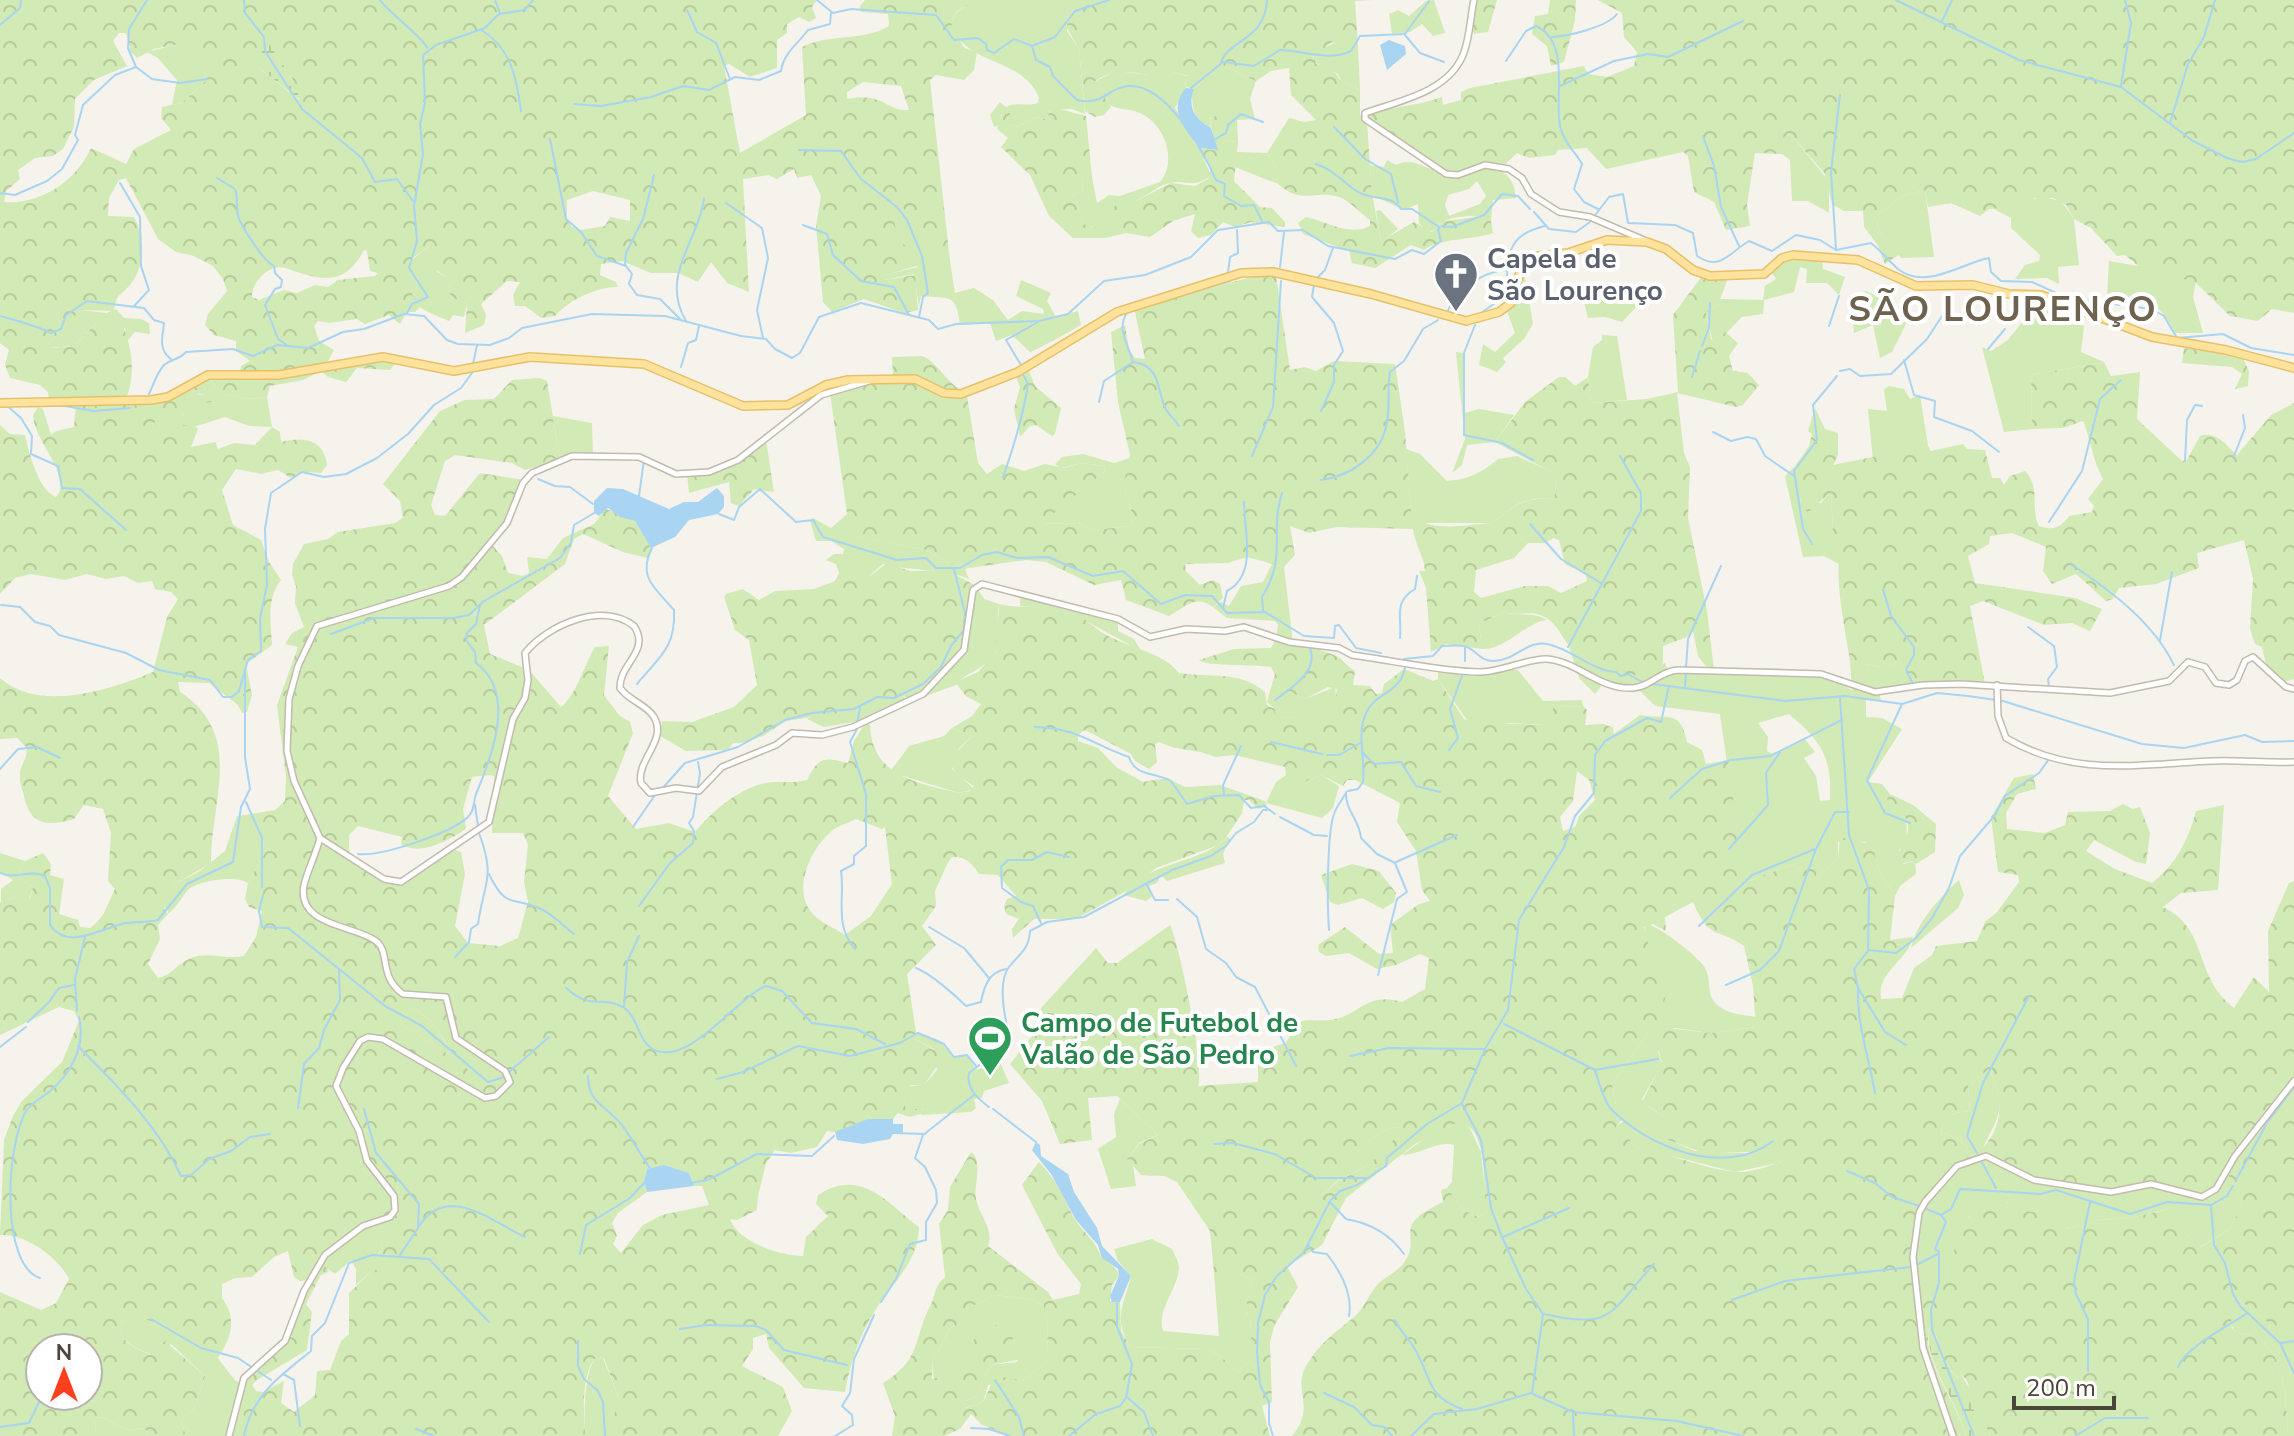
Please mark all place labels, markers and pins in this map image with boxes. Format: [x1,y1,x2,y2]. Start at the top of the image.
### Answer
place label: Capela de São Lourenço [1487,240,1663,310]
church icon: Capela de São Lourenço [1432,250,1480,313]
place label: Campo de Futebol de Valão de São Pedro [1020,1004,1298,1074]
sports icon: Campo de Futebol de Valão de São Pedro [966,1014,1014,1077]

